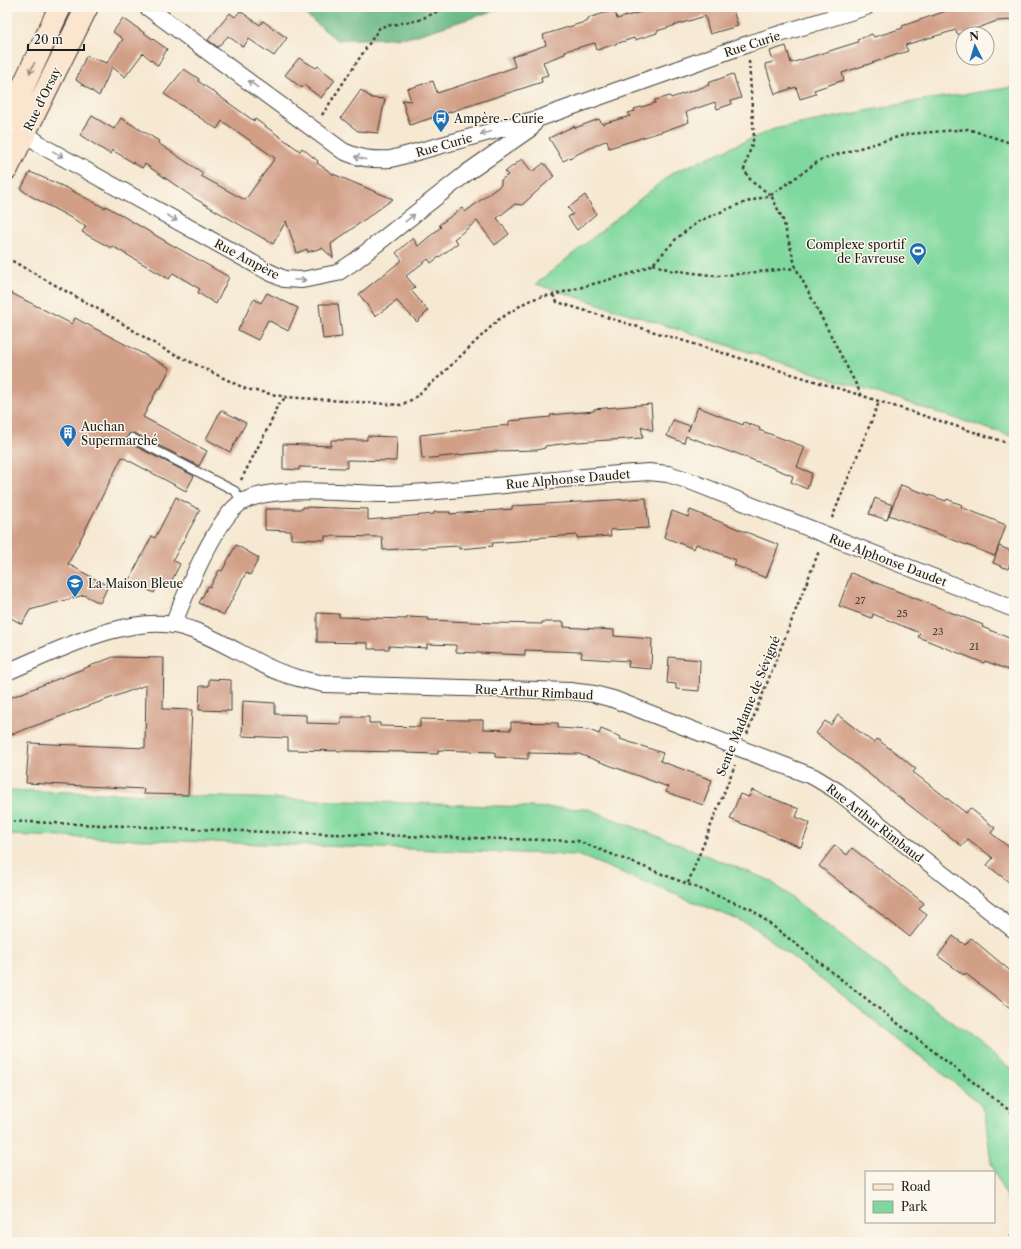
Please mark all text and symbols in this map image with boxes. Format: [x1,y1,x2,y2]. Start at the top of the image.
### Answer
scale bar [28,26,84,52]
north arrow [955,26,995,66]
street label: Rue Curie [722,28,782,60]
text: N [969,29,980,43]
text: 20 m [34,32,63,47]
one-way arrow [28,61,35,73]
street label: Rue d'Orsay [20,64,64,133]
one-way arrow [248,80,259,89]
bus stop icon: Ampère - Curie [431,108,451,133]
place label: Ampère - Curie [453,111,544,126]
street label: Rue Curie [414,130,474,160]
one-way arrow [480,130,493,137]
one-way arrow [52,151,64,159]
one-way arrow [354,153,367,161]
one-way arrow [405,213,416,222]
one-way arrow [165,214,177,222]
street label: Rue Ampère [212,236,282,283]
place label: Complexe sportif de Favreuse [806,237,907,266]
sports icon: Complexe sportif de Favreuse [908,241,928,266]
one-way arrow [293,276,306,284]
place label: Auchan Supermarché [80,419,158,448]
building icon: Auchan Supermarché [58,423,78,448]
street label: Rue Alphonse Daudet [505,466,632,492]
street label: Rue Alphonse Daudet [827,531,950,590]
school or university icon: La Maison Bleue [65,573,85,598]
place label: La Maison Bleue [88,576,184,591]
house number: 27 [855,594,865,607]
house number: 25 [896,607,908,620]
house number: 23 [932,625,944,638]
street label: Sente Madame de Sévigné [713,633,783,778]
house number: 21 [969,640,980,653]
street label: Rue Arthur Rimbaud [474,681,594,703]
street label: Rue Arthur Rimbaud [824,781,927,866]
legend [865,1171,995,1223]
text: Road [901,1179,931,1194]
text: Park [901,1199,928,1214]

